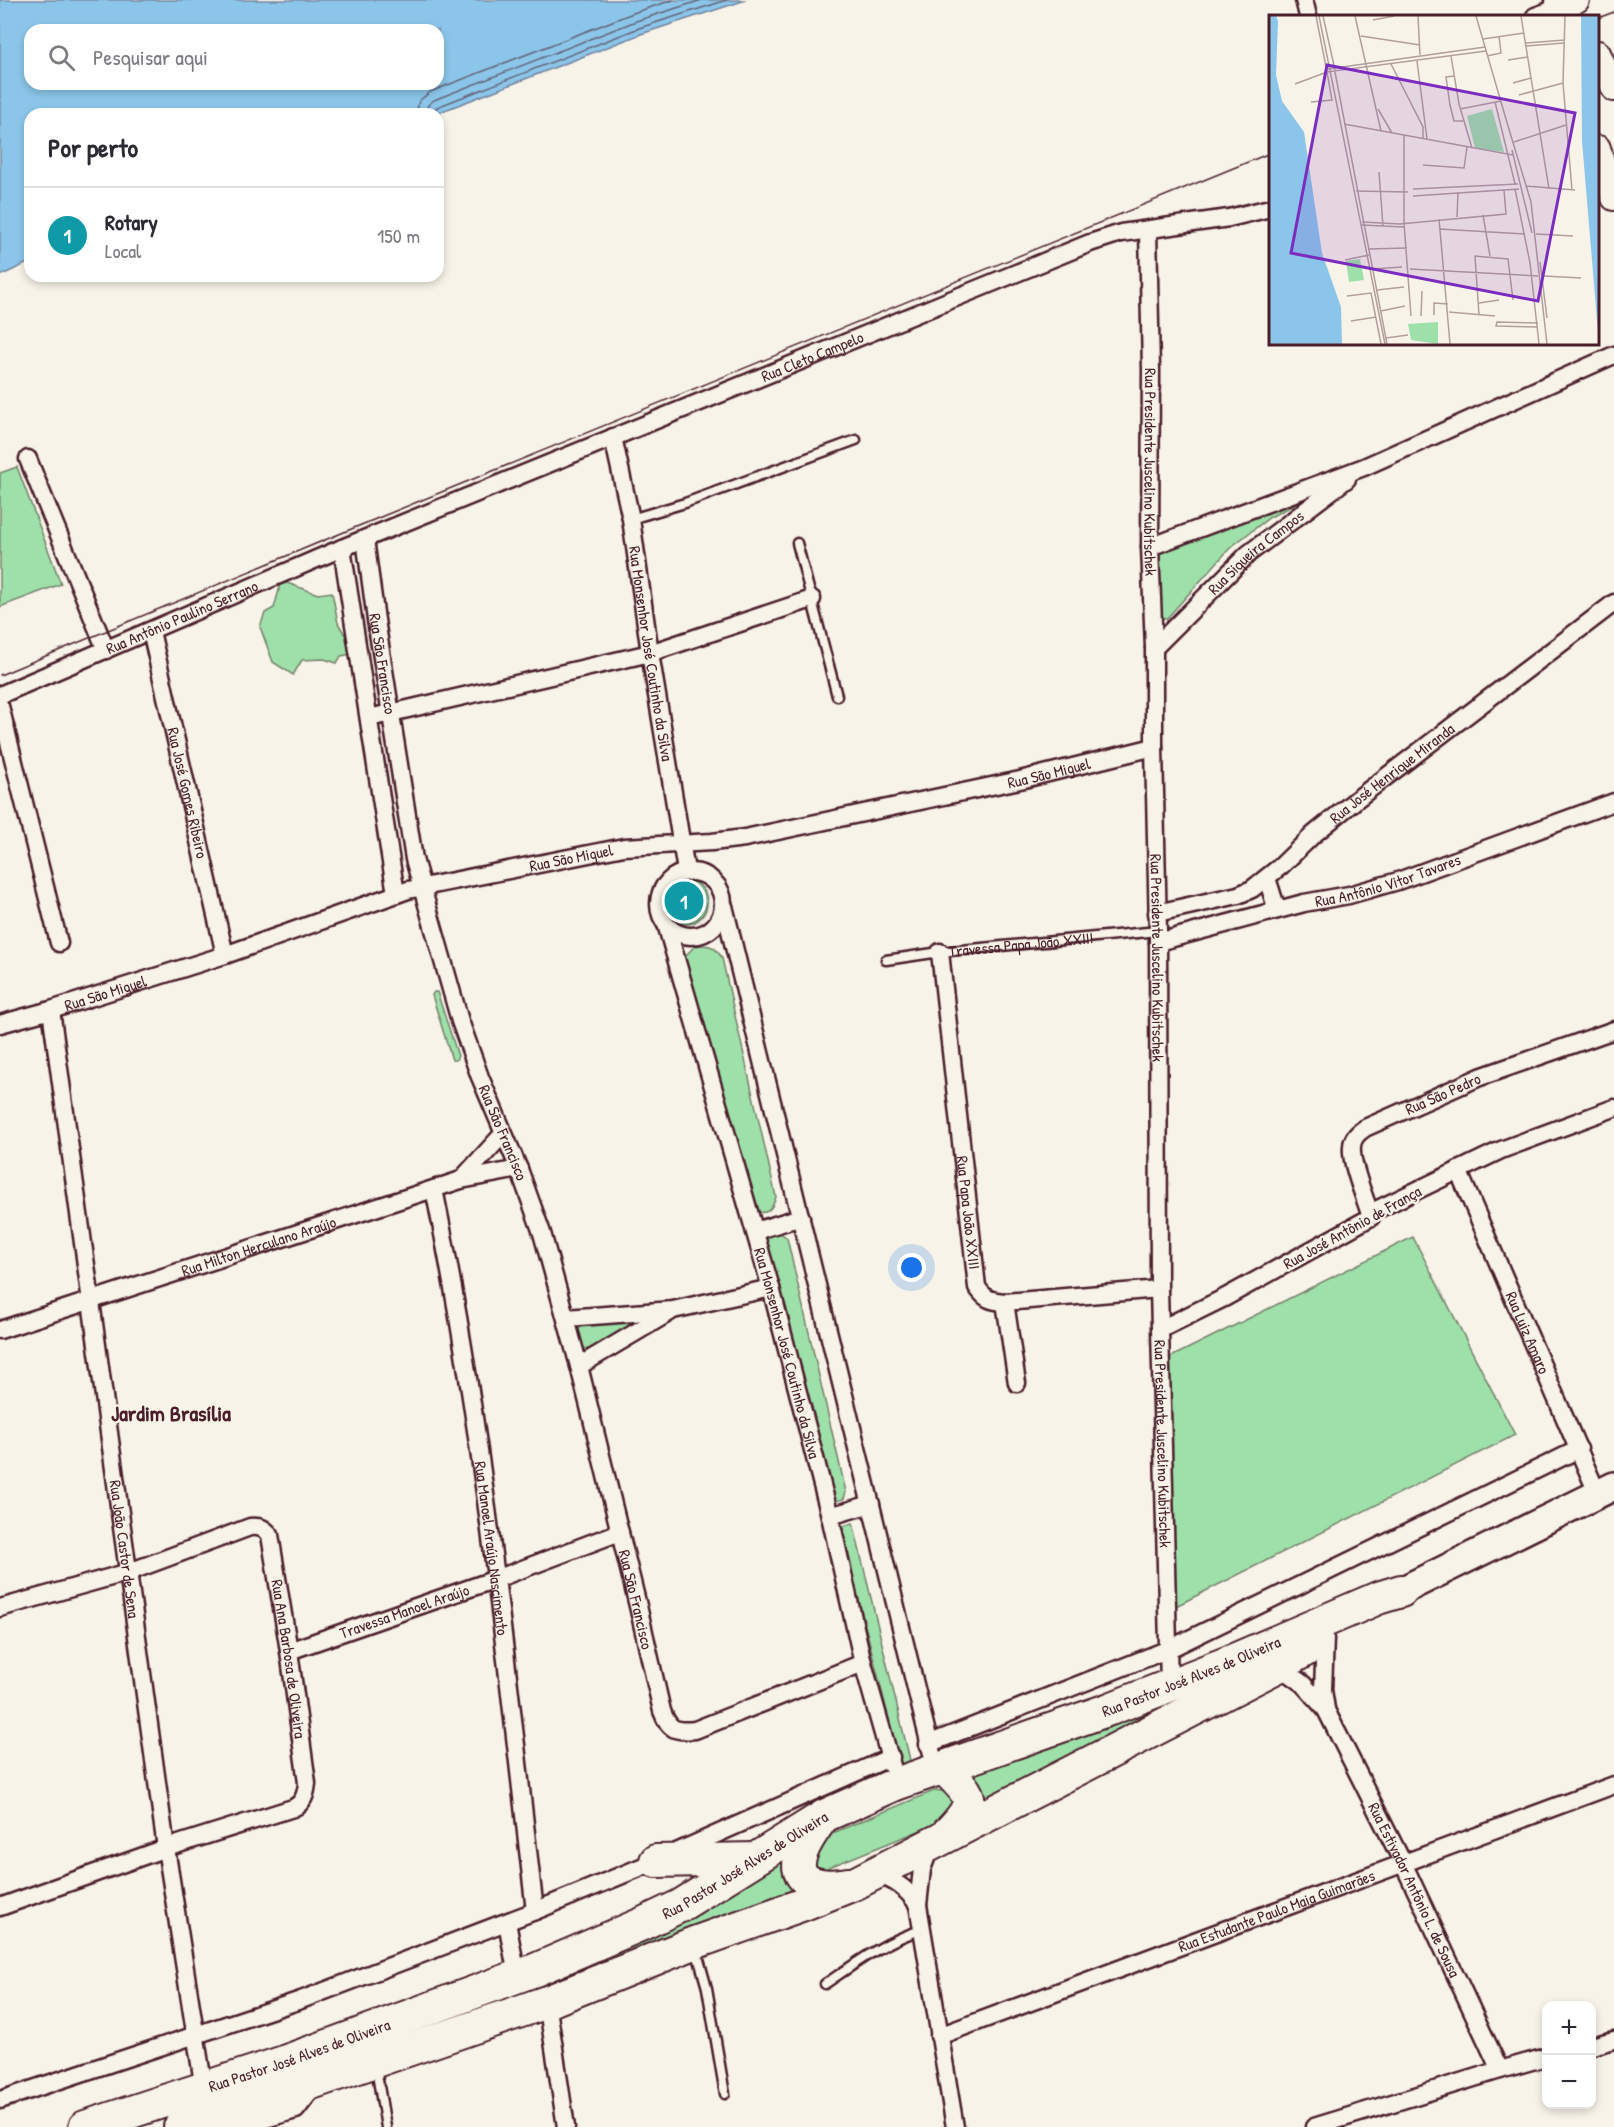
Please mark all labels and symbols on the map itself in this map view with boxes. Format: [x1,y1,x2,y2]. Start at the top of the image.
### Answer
inset map [1269,15,1599,345]
street label: Rua Cleto Campelo [758,325,867,387]
street label: Rua Presidente Juscelino Kubitschek [1139,368,1162,577]
street label: Rua Siqueira Campos [1203,505,1308,599]
street label: Rua Monsenhor José Coutinho da Silva [624,545,679,763]
street label: Rua Antônio Paulino Serrano [103,574,262,659]
street label: Rua São Francisco [364,612,402,716]
street label: Rua José Henrique Miranda [1325,718,1459,828]
street label: Rua José Gomes Ribeiro [162,725,214,861]
street label: Rua São Miguel [1005,752,1093,793]
street label: Rua São Miguel [528,838,616,877]
street label: Rua Antônio Vitor Tavares [1313,848,1464,912]
street label: Rua Presidente Juscelino Kubitschek [1145,854,1169,1062]
pin: 1 [664,878,704,924]
street label: Travessa Papa João XXIII [948,926,1094,962]
street label: Rua São Miguel [62,969,150,1016]
street label: Rua São Pedro [1402,1067,1484,1120]
street label: Rua São Francisco [474,1081,533,1184]
street label: Rua Papa João XXIII [952,1155,986,1270]
street label: Rua José Antônio de França [1279,1180,1425,1274]
street label: Rua Milton Herculano Araújo [179,1210,339,1281]
street label: Rua Monsenhor José Coutinho da Silva [749,1245,826,1461]
your location [897,1253,926,1282]
street label: Rua Luiz Amaro [1501,1288,1556,1378]
street label: Rua Presidente Juscelino Kubitschek [1149,1340,1177,1548]
district label: Jardim Brasília [111,1398,231,1428]
street label: Rua Manoel Araújo Nascimento [470,1460,514,1637]
street label: Rua João Castor de Sena [105,1479,145,1619]
street label: Rua São Francisco [614,1547,659,1652]
street label: Rua Ana Barbosa de Oliveira [266,1578,312,1740]
street label: Travessa Manoel Araújo [336,1578,472,1644]
street label: Rua Pastor José Alves de Oliveira [1099,1630,1284,1722]
street label: Rua Estivador Antônio L. de Sousa [1363,1799,1466,1981]
street label: Rua Pastor José Alves de Oliveira [658,1805,832,1924]
street label: Rua Estudante Paulo Maia Guimarães [1175,1864,1378,1957]
street label: Rua Pastor José Alves de Oliveira [206,2013,393,2097]

